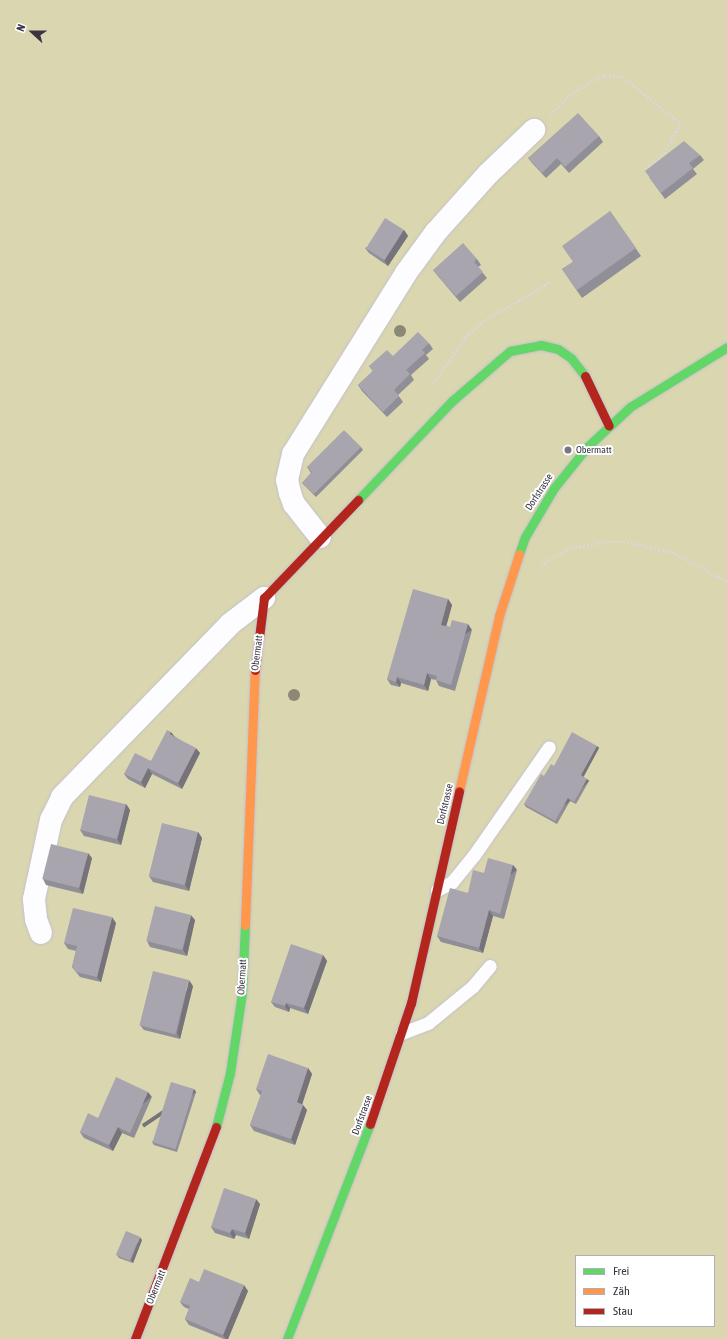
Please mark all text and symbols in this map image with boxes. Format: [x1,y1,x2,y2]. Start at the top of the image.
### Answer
north arrow [12,12,52,52]
text: N [14,23,28,33]
place label: Obermatt [576,444,612,456]
marker: Obermatt [563,445,573,455]
street label: Dorfstrasse [523,471,555,513]
street label: Obermatt [249,635,265,671]
street label: Dorfstrasse [435,783,455,825]
street label: Obermatt [235,959,249,995]
street label: Dorfstrasse [349,1094,375,1136]
legend [575,1255,715,1327]
text: Frei [613,1264,629,1278]
street label: Obermatt [144,1268,168,1306]
text: Zäh [613,1284,630,1298]
text: Stau [613,1304,633,1318]

